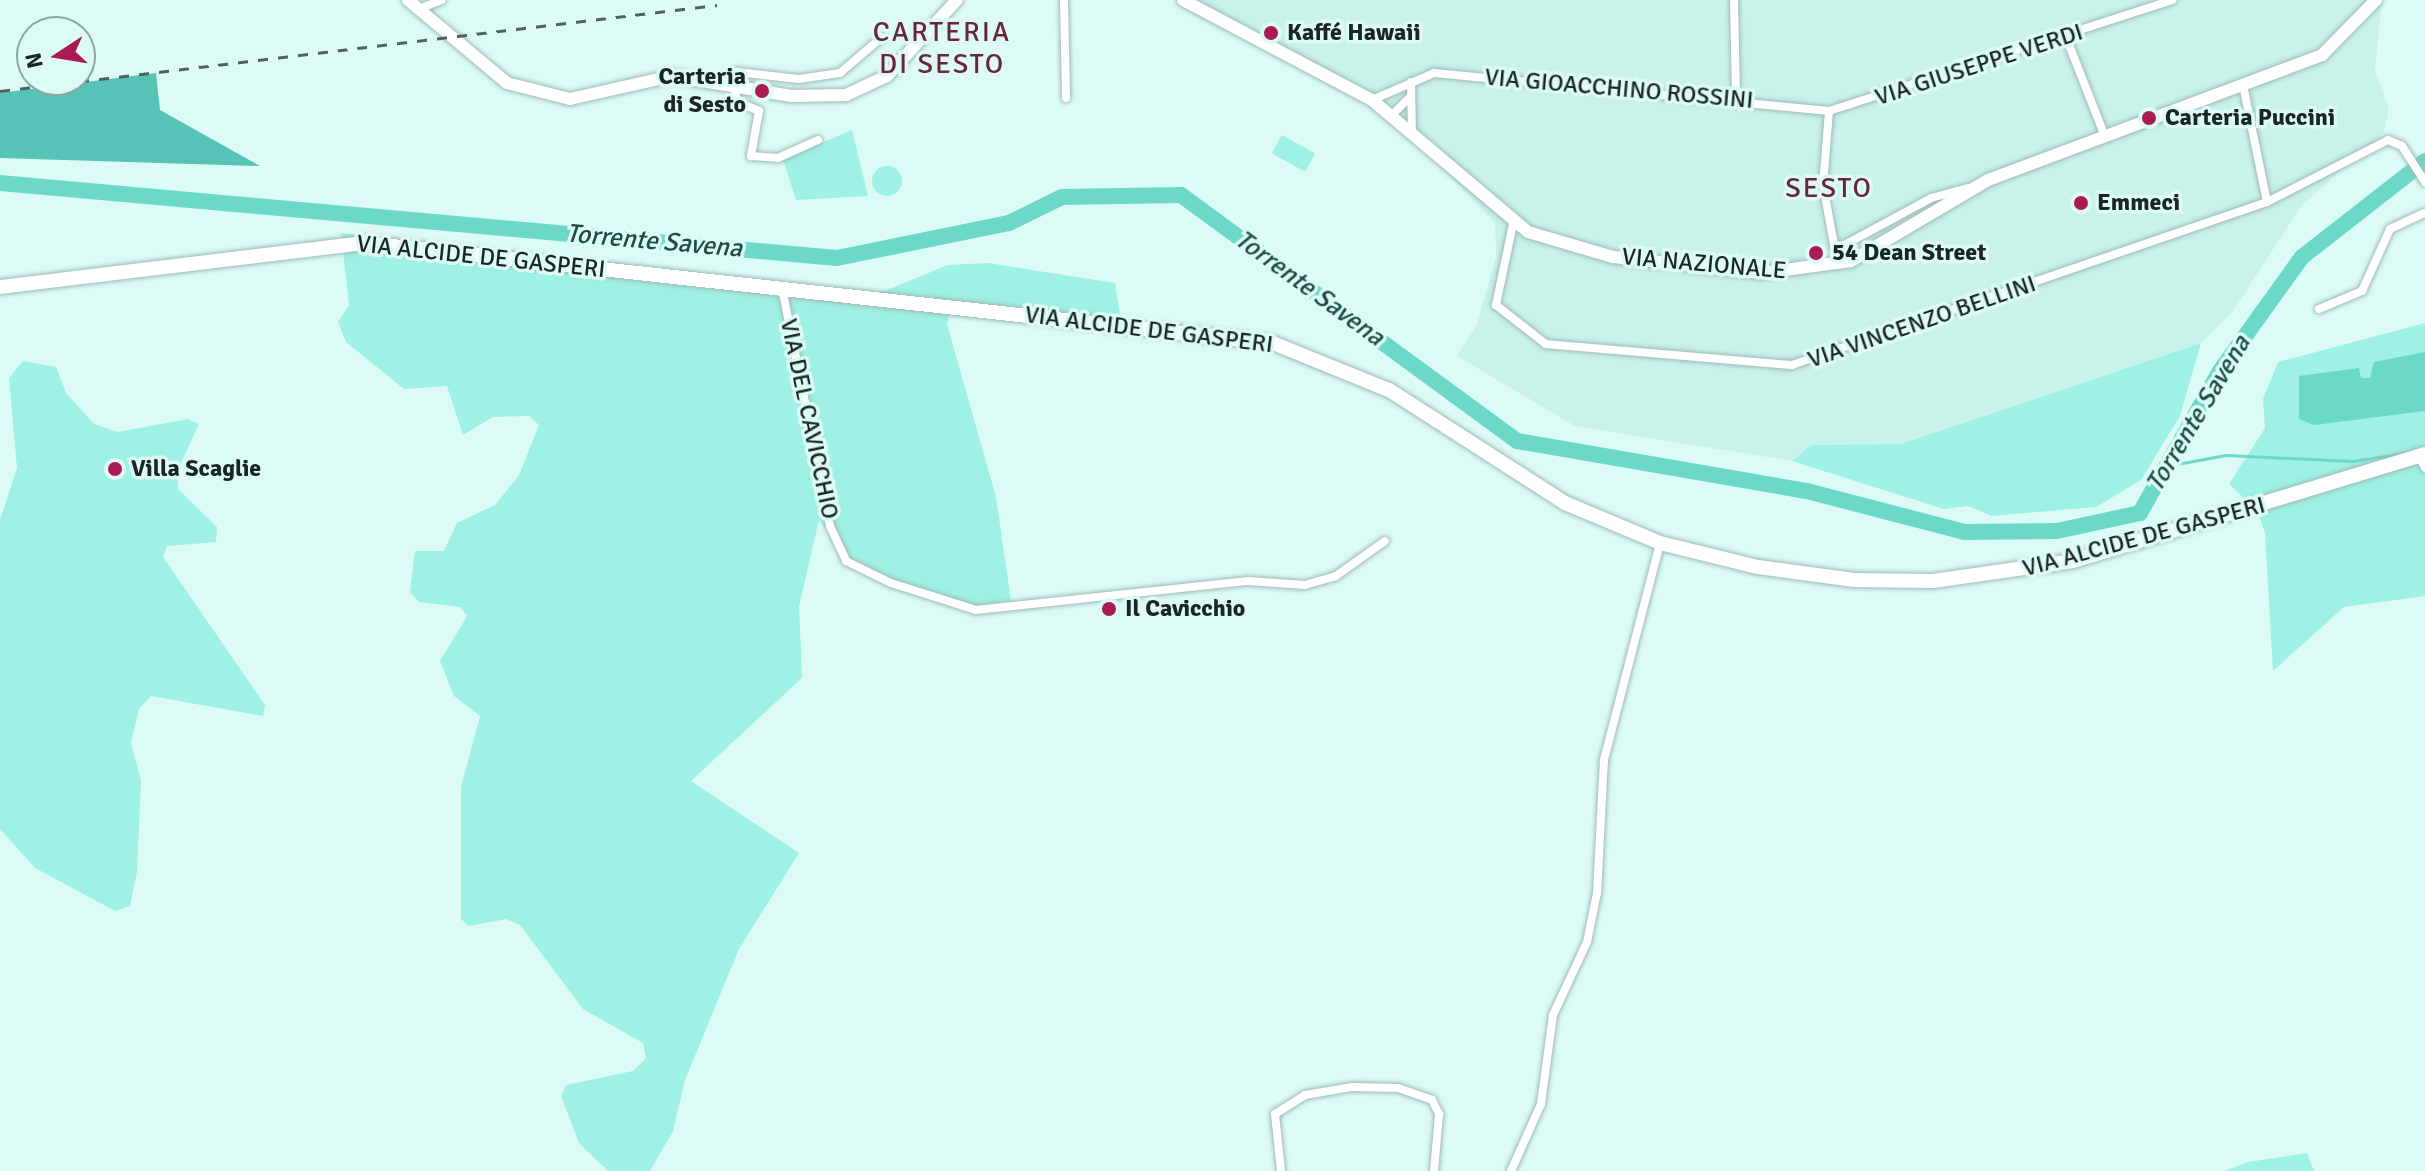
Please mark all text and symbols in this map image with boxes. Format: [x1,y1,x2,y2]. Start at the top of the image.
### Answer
district label: CARTERIA DI SESTO [873,15,1011,81]
north arrow [16,16,96,96]
street label: VIA GIUSEPPE VERDI [1871,18,2087,112]
place label: Kaffé Hawaii [1287,19,1421,47]
marker: Kaffé Hawaii [1262,24,1280,42]
text: N [19,50,49,71]
place label: Carteria di Sesto [658,63,746,119]
street label: VIA GIOACCHINO ROSSINI [1484,63,1754,115]
marker: Carteria di Sesto [753,82,771,100]
place label: Carteria Puccini [2165,104,2335,132]
marker: Carteria Puccini [2140,109,2158,127]
district label: SESTO [1785,171,1873,205]
place label: Emmeci [2097,189,2180,217]
marker: Emmeci [2072,194,2090,212]
water label: Torrente Savena [565,219,743,265]
water label: Torrente Savena [1228,224,1390,354]
street label: VIA ALCIDE DE GASPERI [355,230,607,284]
place label: 54 Dean Street [1832,239,1986,267]
street label: VIA NAZIONALE [1621,242,1787,286]
marker: 54 Dean Street [1807,244,1825,262]
street label: VIA VINCENZO BELLINI [1804,269,2040,375]
street label: VIA ALCIDE DE GASPERI [1023,300,1275,360]
street label: VIA DEL CAVICCHIO [774,316,844,522]
water label: Torrente Savena [2140,330,2258,498]
place label: Villa Scaglie [131,455,261,483]
marker: Villa Scaglie [106,460,124,478]
street label: VIA ALCIDE DE GASPERI [2020,491,2268,583]
place label: Il Cavicchio [1125,595,1245,623]
marker: Il Cavicchio [1100,600,1118,618]

